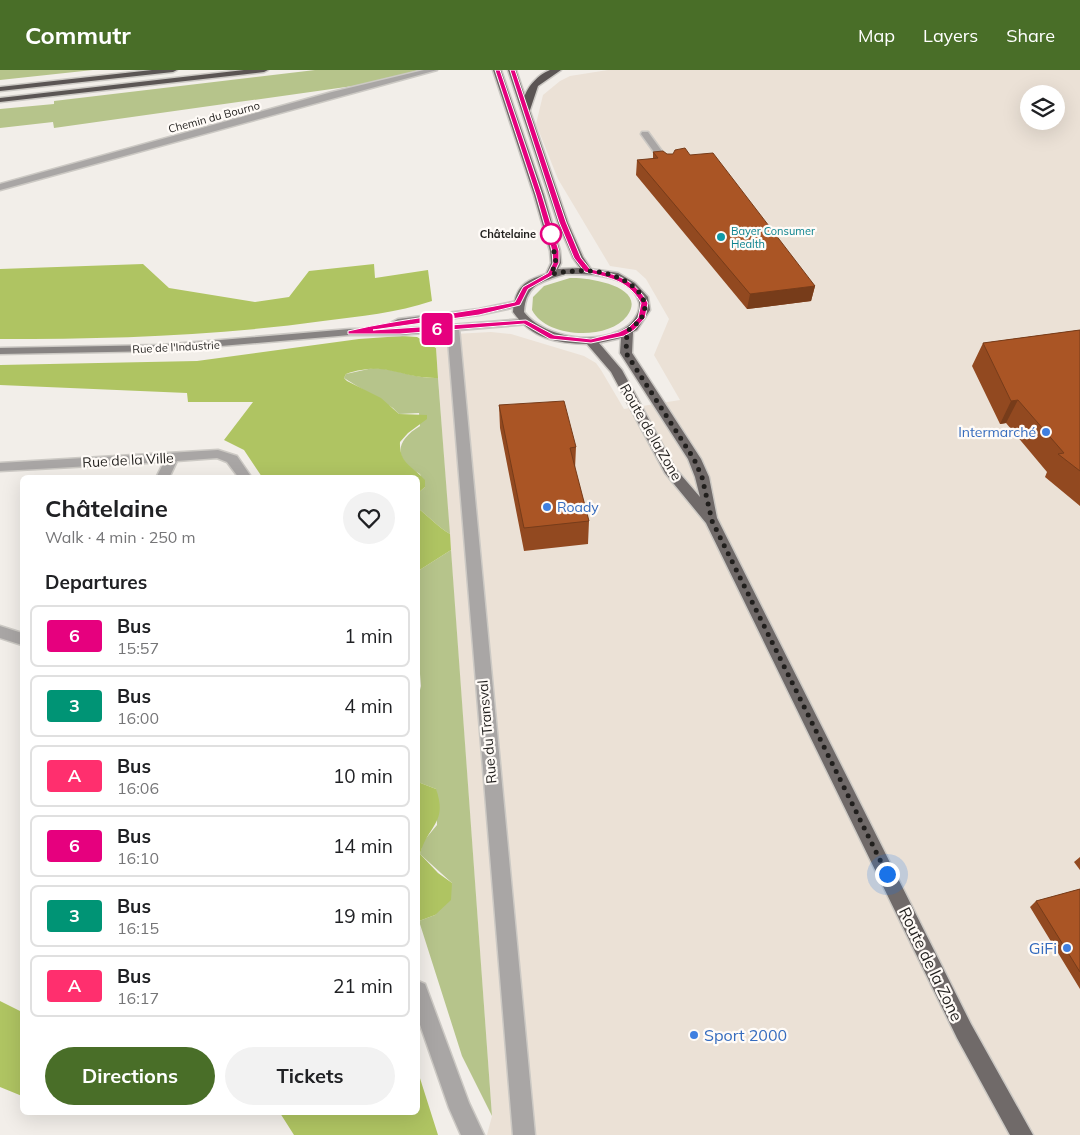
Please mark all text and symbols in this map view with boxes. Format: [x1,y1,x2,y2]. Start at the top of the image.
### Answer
text: Commutr [25,20,131,50]
text: Map [858,24,895,47]
text: Layers [923,24,978,47]
text: Share [1006,24,1055,47]
map controls [1020,85,1065,130]
button: layers [1020,85,1065,130]
street label: Chemin du Bourno [167,98,261,136]
marker: Châtelaine [540,223,562,245]
place label: Bayer Consumer Health [731,224,815,251]
place label: Châtelaine [480,227,536,241]
marker: Bayer Consumer Health [715,231,727,243]
line badge: 6 [421,313,453,345]
text: 6 [432,317,442,340]
street label: Rue de l'Industrie [132,338,220,356]
street label: Route de la Zone [616,380,686,484]
place label: Intermarché [958,423,1036,441]
marker: Intermarché [1040,426,1052,438]
street label: Rue de la Ville [82,449,174,471]
button: heart [343,492,395,544]
text: Châtelaine [45,493,168,523]
place label: Roady [557,498,599,516]
marker: Roady [541,501,553,513]
text: Walk · 4 min · 250 m [45,527,196,547]
text: Departures [45,570,147,594]
text: Bus [117,614,151,638]
text: 6 [69,624,80,647]
text: 1 min [344,624,393,648]
text: 15:57 [117,638,159,658]
street label: Rue du Transval [474,679,500,785]
text: Bus [117,684,151,708]
text: 3 [69,694,80,717]
text: 4 min [344,694,393,718]
text: 16:00 [117,708,159,728]
text: Bus [117,754,151,778]
text: A [68,764,81,787]
text: 10 min [333,764,393,788]
text: 16:06 [117,778,159,798]
text: Bus [117,824,151,848]
text: 6 [69,834,80,857]
text: 14 min [333,834,393,858]
text: 16:10 [117,848,159,868]
your location [875,862,900,887]
text: Bus [117,894,151,918]
text: 3 [69,904,80,927]
text: 19 min [333,904,393,928]
street label: Route de la Zone [895,904,967,1024]
text: 16:15 [117,918,159,938]
place label: GiFi [1029,938,1057,958]
marker: GiFi [1061,942,1073,954]
text: Bus [117,964,151,988]
text: A [68,974,81,997]
text: 21 min [333,974,393,998]
text: 16:17 [117,988,159,1008]
place label: Sport 2000 [704,1025,787,1045]
marker: Sport 2000 [688,1029,700,1041]
button: Directions [45,1047,215,1105]
button: Tickets [225,1047,395,1105]

